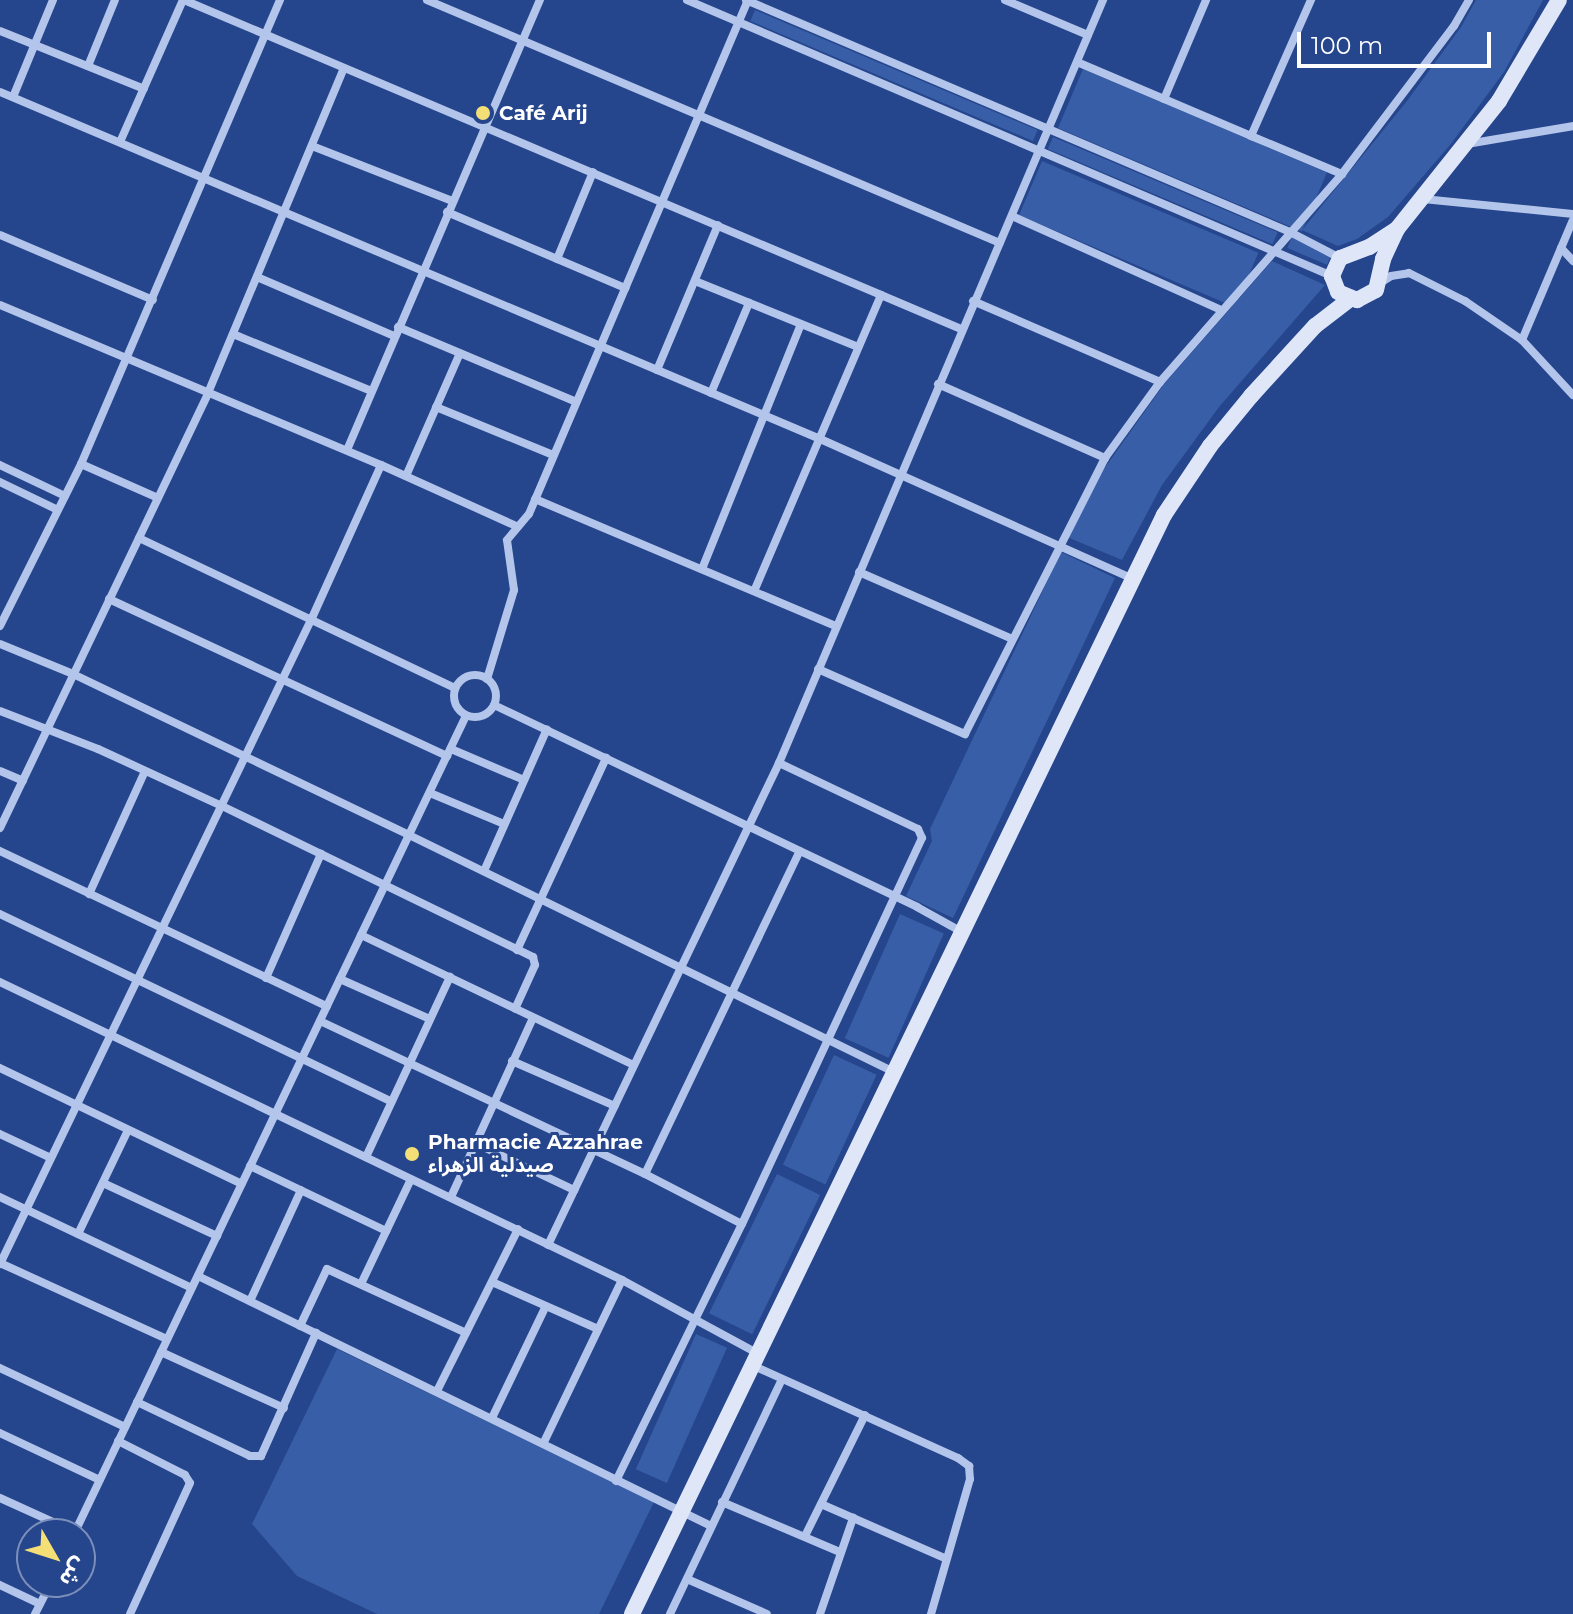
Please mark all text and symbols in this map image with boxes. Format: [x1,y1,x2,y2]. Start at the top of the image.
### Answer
scale bar [1301,16,1495,66]
text: 100 m [1311,31,1383,60]
place label: Café Arij [499,101,588,125]
marker: Café Arij [474,104,492,122]
place label: Pharmacie Azzahrae صيدلية الزهراء [428,1130,643,1177]
marker: Pharmacie Azzahrae صيدلية الزهراء [403,1145,421,1163]
north arrow [16,1518,96,1598]
text: ش [54,1552,93,1592]

